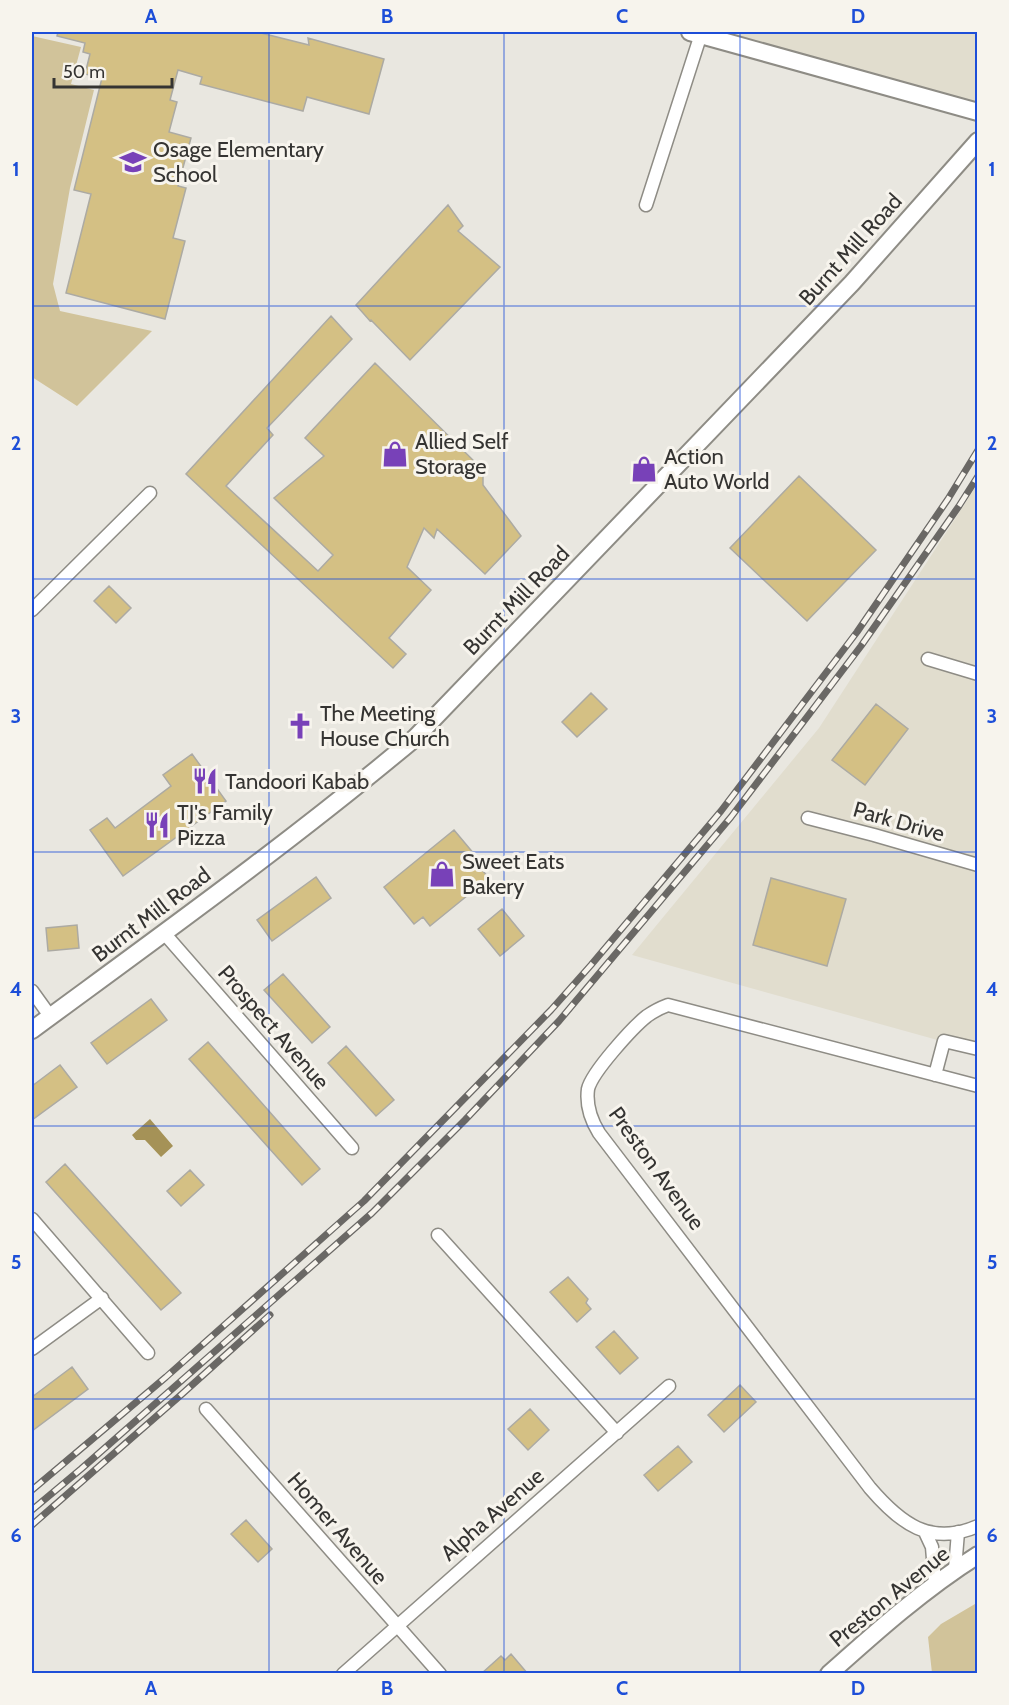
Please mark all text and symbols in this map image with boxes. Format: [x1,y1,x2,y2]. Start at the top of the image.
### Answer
text: A [145,4,158,28]
text: B [381,4,393,28]
text: C [616,4,628,28]
text: D [851,4,865,28]
scale bar [54,51,172,89]
text: 50 m [63,61,105,83]
place label: Osage Elementary School [153,136,324,188]
school or university icon: Osage Elementary School [118,147,148,177]
text: 1 [12,157,20,181]
text: 1 [988,157,996,181]
street label: Burnt Mill Road [793,188,908,311]
place label: Allied Self Storage [415,428,508,480]
text: 2 [11,431,21,455]
text: 2 [987,431,997,455]
shop icon: Allied Self Storage [380,439,410,469]
place label: Action Auto World [664,443,770,495]
shop icon: Action Auto World [629,454,659,484]
street label: Burnt Mill Road [458,540,575,661]
place label: The Meeting House Church [320,700,450,752]
text: 3 [11,704,21,728]
text: 3 [987,704,997,728]
church icon: The Meeting House Church [285,711,315,741]
restaurant icon: Tandoori Kabab [190,766,220,796]
place label: Tandoori Kabab [225,768,369,795]
street label: Park Drive [850,796,948,847]
place label: TJ's Family Pizza [177,799,273,851]
restaurant icon: TJ's Family Pizza [142,810,172,840]
place label: Sweet Eats Bakery [462,848,564,900]
shop icon: Sweet Eats Bakery [427,859,457,889]
street label: Burnt Mill Road [87,861,216,968]
street label: Prospect Avenue [212,960,335,1095]
text: 4 [10,977,22,1001]
text: 4 [986,977,998,1001]
street label: Preston Avenue [603,1101,710,1235]
text: 5 [11,1250,21,1274]
text: 5 [987,1250,997,1274]
street label: Alpha Avenue [435,1462,550,1567]
street label: Homer Avenue [282,1467,394,1590]
text: 6 [10,1523,22,1547]
text: 6 [986,1523,998,1547]
street label: Preston Avenue [824,1540,954,1653]
text: A [145,1676,158,1700]
text: B [381,1676,393,1700]
text: C [616,1676,628,1700]
text: D [851,1676,865,1700]

